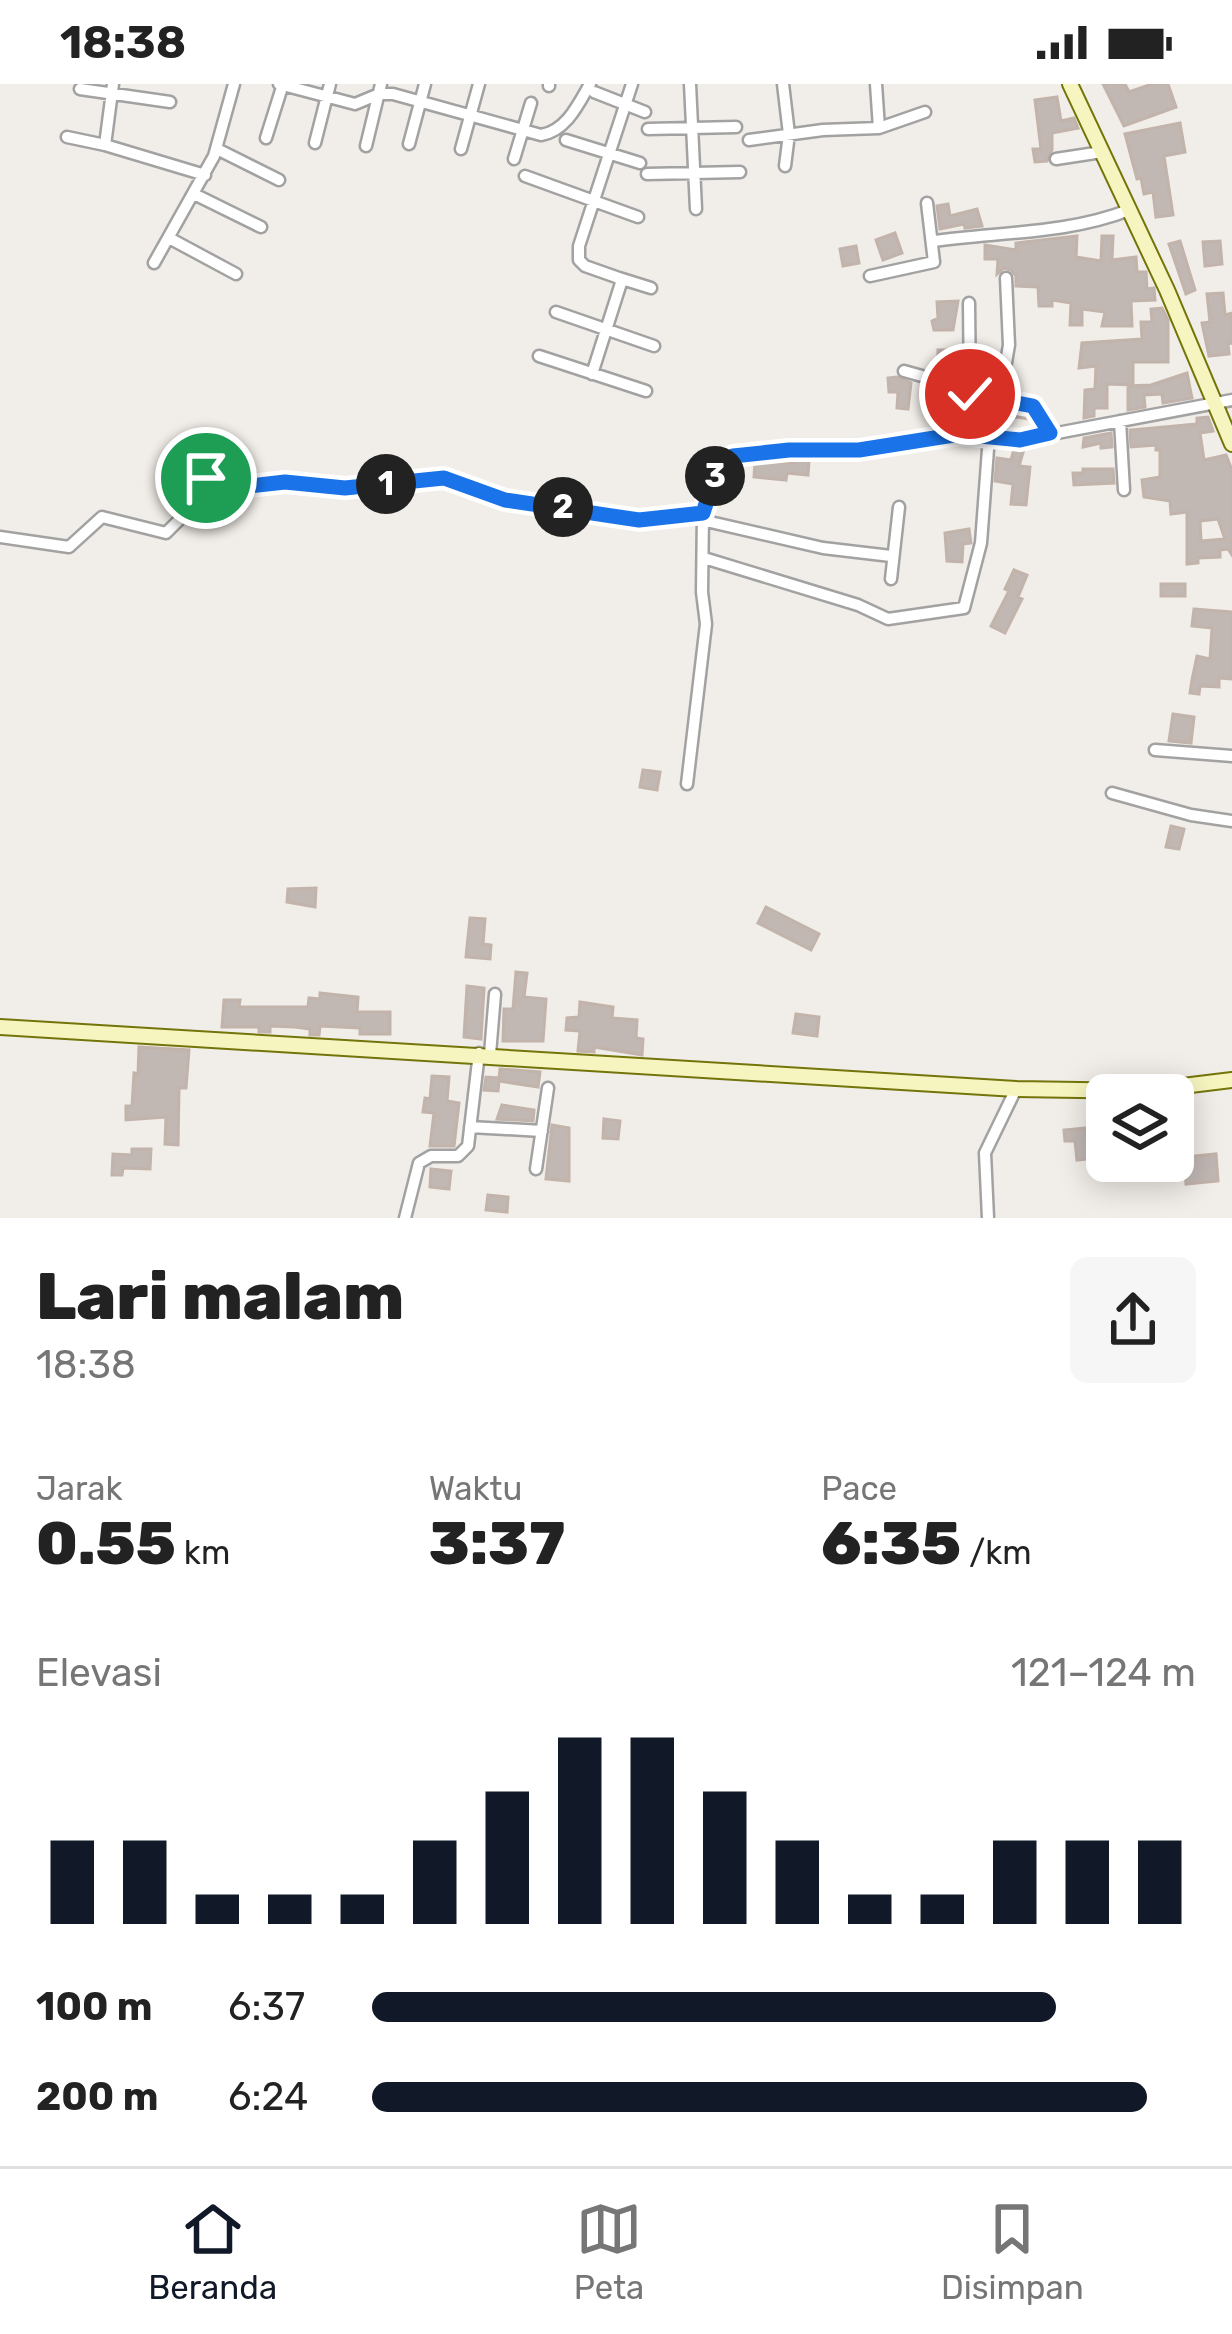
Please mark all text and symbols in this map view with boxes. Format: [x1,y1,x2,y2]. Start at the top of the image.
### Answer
text: 18:38 [60,16,186,69]
pin [919,343,1021,445]
icon: check [937,361,1003,427]
pin [155,427,257,529]
icon: arrive [173,445,239,511]
pin: 3 [685,446,745,506]
pin: 1 [356,454,416,514]
text: 3 [704,456,726,495]
text: 1 [378,464,394,503]
pin: 2 [533,477,593,537]
text: 2 [552,487,574,526]
map controls [1086,1074,1194,1182]
button: layers [1086,1074,1194,1182]
text: Lari malam [36,1257,404,1336]
button: share [1070,1257,1196,1383]
text: 18:38 [36,1342,136,1388]
text: Jarak [36,1469,123,1508]
text: Waktu [429,1469,522,1508]
text: Pace [821,1469,897,1508]
text: 0.55 [36,1508,176,1579]
text: 3:37 [429,1508,565,1579]
text: 6:35 [821,1508,961,1579]
text: km [176,1533,230,1572]
text: /km [961,1533,1032,1572]
text: Elevasi [36,1650,162,1696]
text: 121–124 m [1011,1650,1196,1696]
text: 100 m [36,1984,152,2030]
text: 6:37 [228,1984,305,2030]
text: 200 m [36,2074,158,2120]
text: 6:24 [228,2074,308,2120]
tab: Beranda [148,2196,277,2307]
tab: Peta [574,2196,644,2307]
tab: Disimpan [941,2196,1084,2307]

